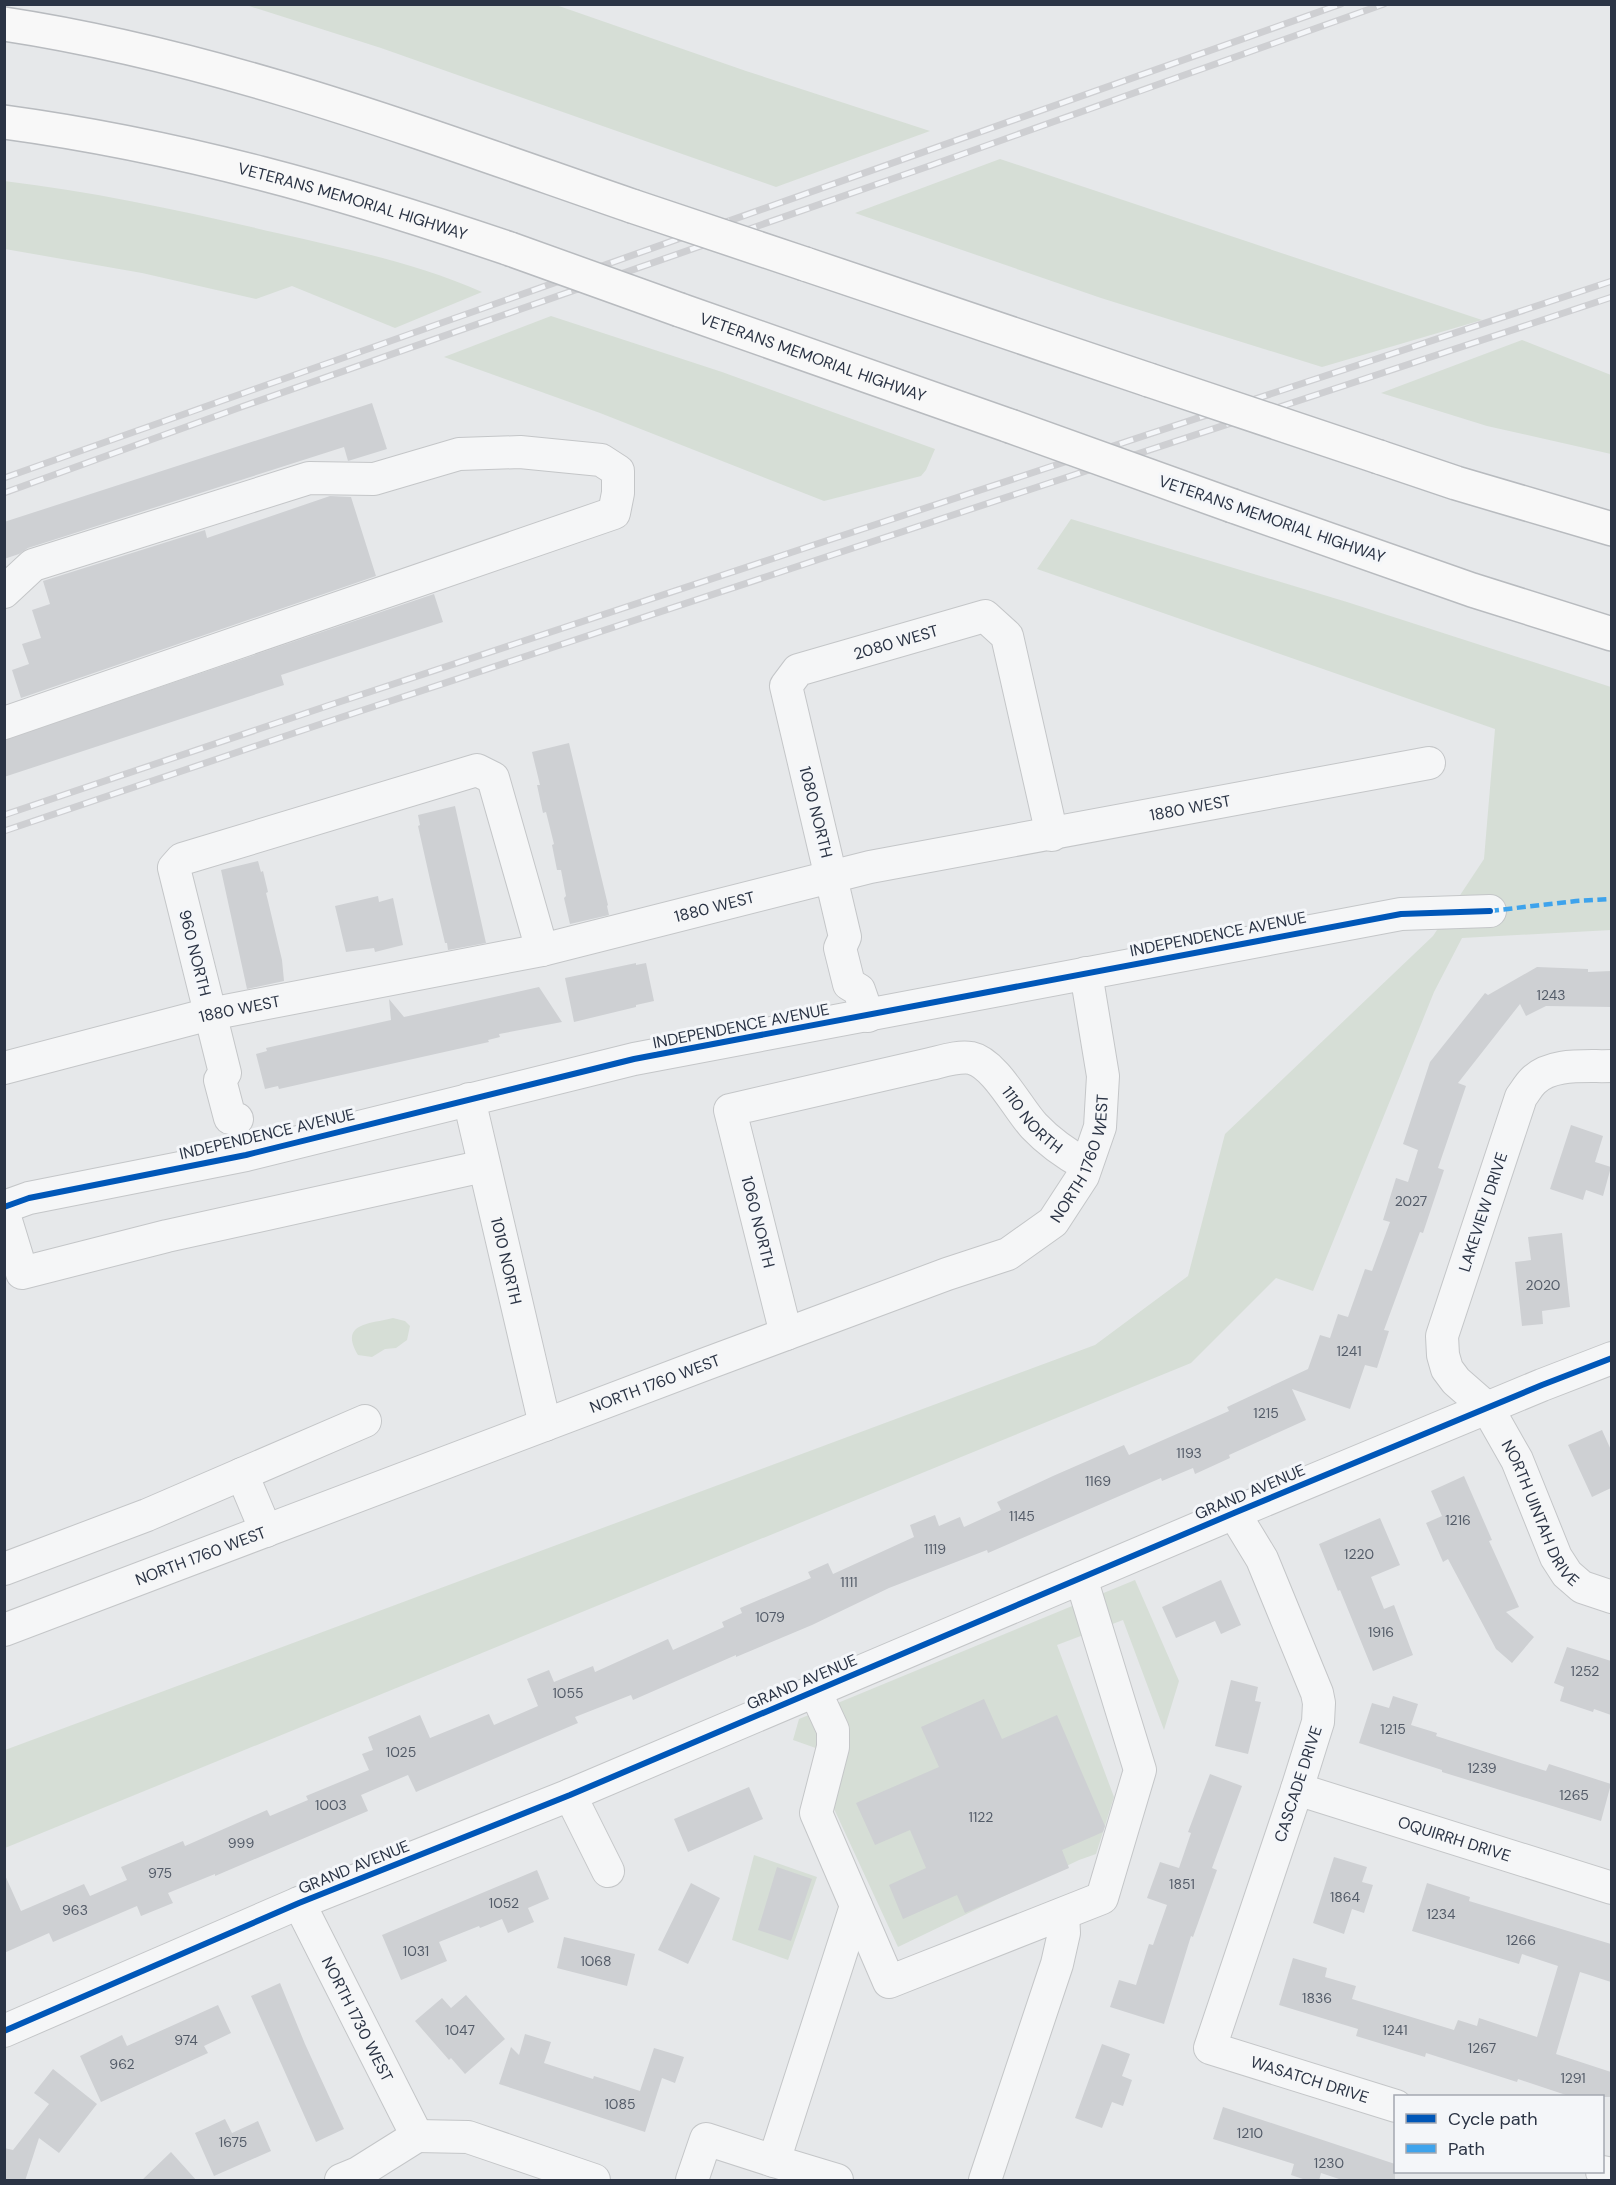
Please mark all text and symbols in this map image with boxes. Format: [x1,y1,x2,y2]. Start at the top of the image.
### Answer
street label: VETERANS MEMORIAL HIGHWAY [236,157,470,245]
street label: VETERANS MEMORIAL HIGHWAY [697,307,929,406]
street label: VETERANS MEMORIAL HIGHWAY [1156,470,1388,568]
street label: 2080 WEST [851,620,941,664]
street label: 1080 NORTH [794,764,838,860]
street label: 1880 WEST [1148,790,1232,825]
street label: 1880 WEST [672,886,757,927]
street label: INDEPENDENCE AVENUE [1128,907,1308,961]
street label: 960 NORTH [174,908,216,998]
house number: 1243 [1537,986,1565,1004]
street label: 1880 WEST [197,990,282,1027]
street label: INDEPENDENCE AVENUE [651,999,831,1053]
street label: 1110 NORTH [997,1082,1067,1158]
street label: NORTH 1760 WEST [1045,1094,1112,1226]
street label: INDEPENDENCE AVENUE [177,1104,357,1164]
street label: LAKEVIEW DRIVE [1454,1149,1512,1275]
street label: 1060 NORTH [736,1174,780,1270]
house number: 2027 [1395,1192,1427,1210]
street label: 1010 NORTH [486,1215,527,1306]
house number: 2020 [1526,1276,1560,1294]
house number: 1241 [1336,1342,1362,1360]
street label: NORTH 1760 WEST [587,1349,723,1418]
house number: 1215 [1253,1404,1279,1422]
street label: NORTH UINTAH DRIVE [1497,1436,1584,1591]
house number: 1193 [1176,1444,1202,1462]
street label: GRAND AVENUE [1192,1459,1308,1525]
house number: 1169 [1085,1472,1111,1490]
house number: 1145 [1009,1507,1035,1525]
house number: 1216 [1445,1511,1471,1529]
street label: NORTH 1760 WEST [132,1521,269,1590]
house number: 1119 [924,1540,946,1558]
house number: 1220 [1344,1545,1374,1563]
house number: 1111 [840,1573,858,1591]
house number: 1079 [755,1608,785,1626]
house number: 1916 [1368,1623,1394,1641]
street label: GRAND AVENUE [744,1649,860,1715]
house number: 1252 [1571,1662,1599,1680]
house number: 1055 [552,1684,584,1702]
house number: 1215 [1380,1720,1406,1738]
street label: CASCADE DRIVE [1269,1723,1327,1845]
house number: 1025 [386,1743,416,1761]
house number: 1239 [1467,1759,1497,1777]
house number: 1265 [1559,1786,1589,1804]
house number: 1003 [315,1796,347,1814]
house number: 1122 [969,1808,993,1826]
street label: OQUIRRH DRIVE [1395,1811,1513,1866]
house number: 999 [228,1834,254,1852]
street label: GRAND AVENUE [295,1835,413,1899]
house number: 975 [148,1864,172,1882]
house number: 1851 [1169,1875,1195,1893]
house number: 1864 [1330,1888,1361,1906]
house number: 1052 [489,1894,519,1912]
house number: 963 [62,1901,88,1919]
house number: 1234 [1426,1905,1456,1923]
house number: 1266 [1506,1931,1536,1949]
house number: 1031 [403,1942,429,1960]
house number: 1068 [580,1952,612,1970]
street label: NORTH 1730 WEST [317,1953,398,2085]
house number: 1836 [1302,1989,1332,2007]
house number: 1047 [445,2021,475,2039]
house number: 1241 [1382,2021,1408,2039]
house number: 974 [174,2031,198,2049]
house number: 1267 [1468,2039,1496,2057]
street label: WASATCH DRIVE [1248,2051,1372,2107]
house number: 962 [109,2055,135,2073]
house number: 1291 [1560,2069,1586,2087]
house number: 1085 [605,2095,636,2113]
legend [1394,2095,1604,2173]
text: Cycle path [1448,2107,1538,2131]
house number: 1210 [1237,2124,1263,2142]
house number: 1675 [219,2133,247,2151]
text: Path [1448,2137,1485,2161]
house number: 1230 [1314,2154,1344,2172]

